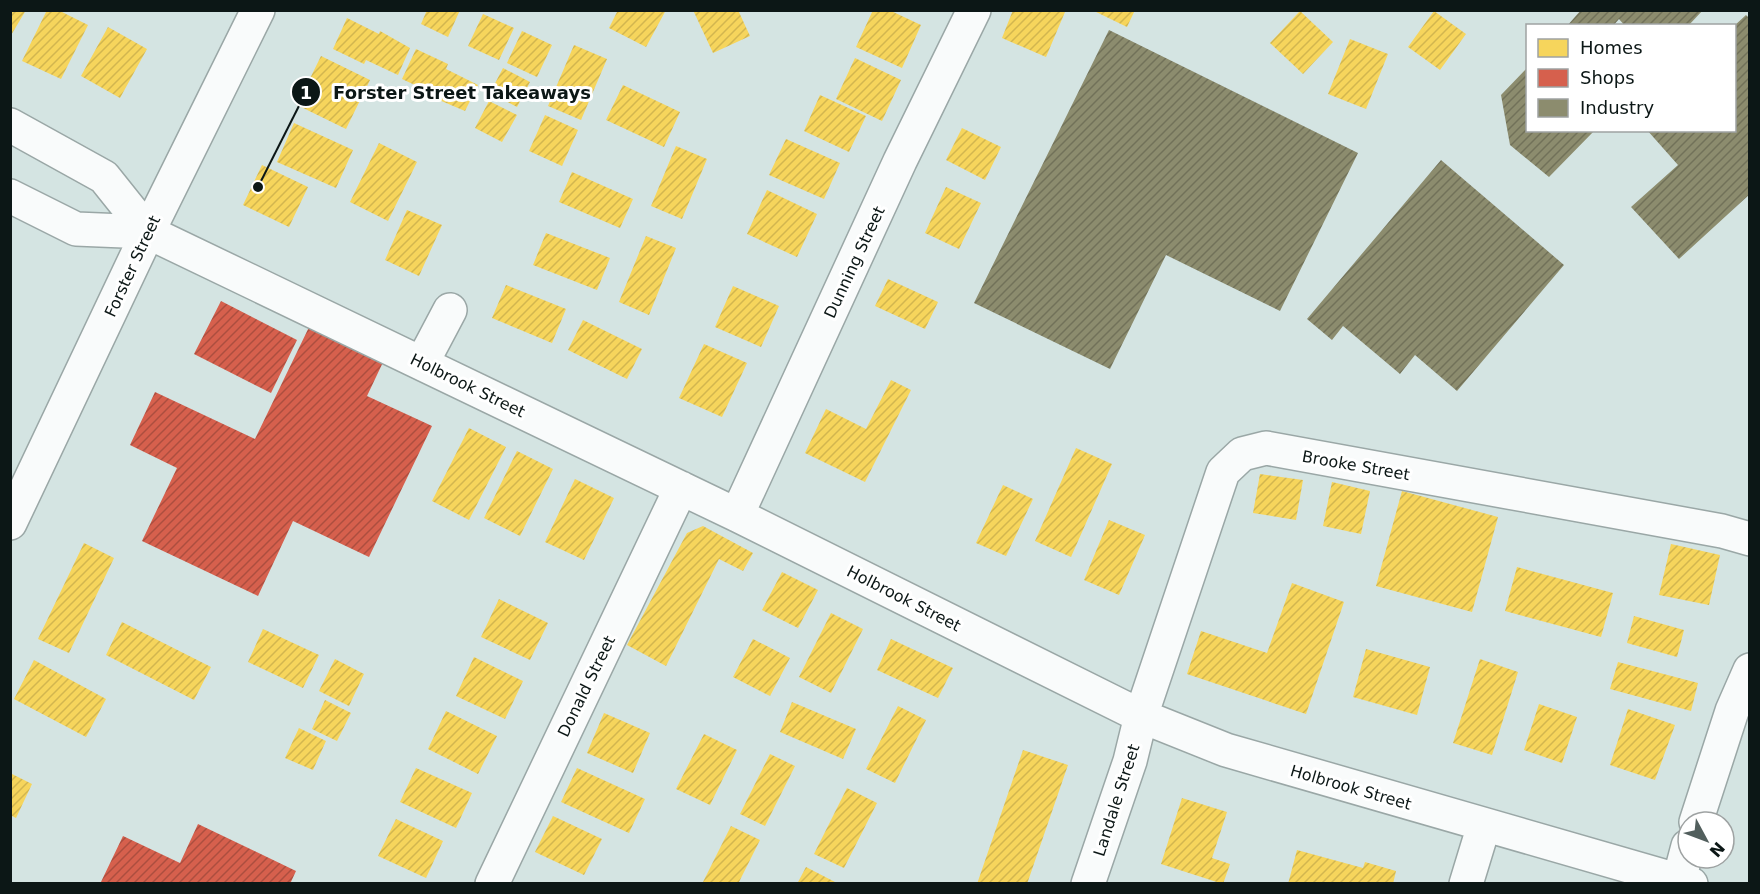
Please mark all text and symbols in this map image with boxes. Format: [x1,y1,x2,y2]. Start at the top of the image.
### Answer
legend [1526,24,1736,132]
text: Homes [1580,37,1643,58]
text: Shops [1580,67,1635,88]
callout: Forster Street Takeaways [291,74,603,110]
text: 1 [300,82,312,103]
text: Forster Street Takeaways [333,82,591,103]
text: Industry [1580,97,1654,118]
street label: Dunning Street [820,203,889,321]
street label: Forster Street [101,212,164,320]
street label: Holbrook Street [407,349,528,421]
street label: Brooke Street [1301,447,1411,484]
street label: Holbrook Street [844,562,964,635]
street label: Donald Street [554,632,619,740]
street label: Landale Street [1089,742,1144,859]
street label: Holbrook Street [1288,761,1414,814]
north arrow [1676,810,1736,870]
text: N [1705,838,1729,861]

